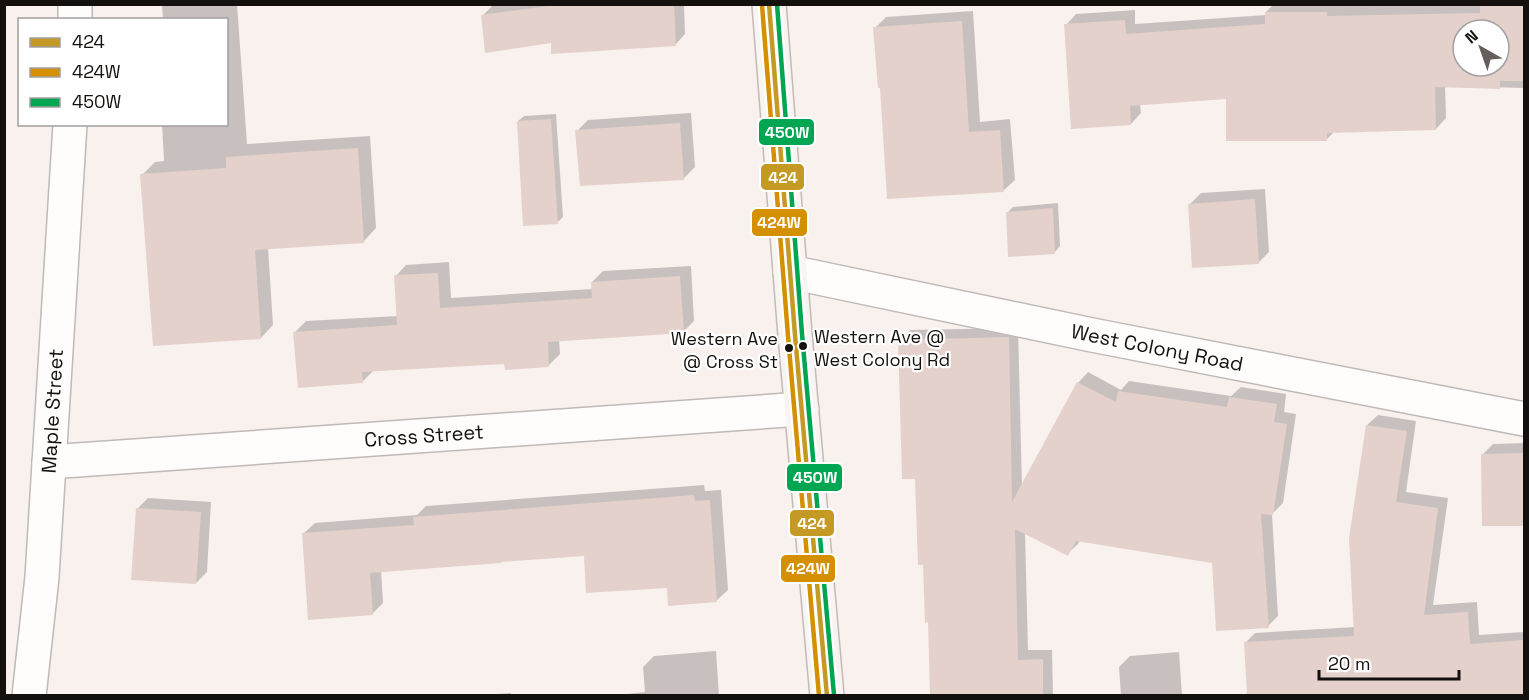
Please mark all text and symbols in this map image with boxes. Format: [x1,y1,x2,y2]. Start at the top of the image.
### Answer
legend [18,18,228,126]
north arrow [1451,18,1511,78]
text: N [1461,25,1483,48]
text: 424 [72,30,105,53]
text: 424W [72,60,121,83]
text: 450W [72,90,122,113]
line badge: 450W [758,118,815,146]
text: 450W [765,122,809,143]
line badge: 424 [760,163,805,191]
text: 424 [768,167,798,188]
line badge: 424W [751,208,808,237]
text: 424W [757,212,801,233]
street label: West Colony Road [1069,318,1246,377]
place label: Western Ave @ West Colony Rd [814,325,950,371]
place label: Western Ave @ Cross St [671,327,778,373]
marker: Western Ave @ West Colony Rd [797,340,809,352]
marker: Western Ave @ Cross St [783,342,795,354]
street label: Maple Street [35,348,69,474]
street label: Cross Street [363,418,485,453]
line badge: 450W [786,463,843,492]
text: 450W [793,467,837,488]
line badge: 424 [789,509,835,537]
text: 424 [797,513,827,534]
line badge: 424W [780,554,836,583]
text: 424W [786,558,830,579]
scale bar [1319,643,1458,681]
text: 20 m [1328,652,1371,675]

